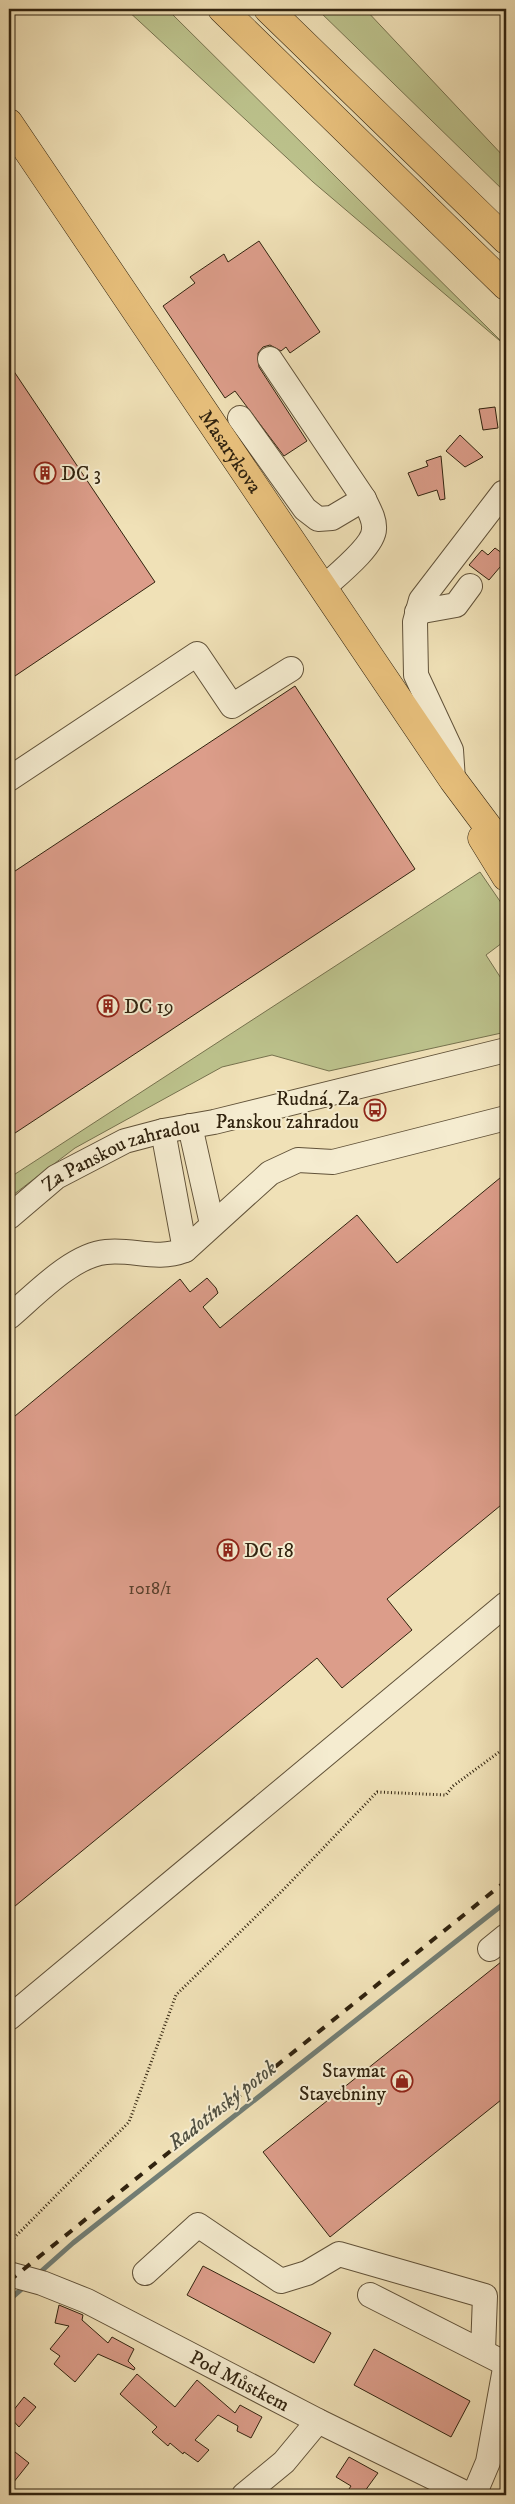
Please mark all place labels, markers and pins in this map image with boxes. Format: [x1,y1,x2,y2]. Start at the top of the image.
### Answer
building icon: DC 3 [33,461,57,485]
place label: DC 3 [61,462,101,487]
building icon: DC 19 [96,994,120,1018]
place label: DC 19 [124,995,174,1020]
place label: Rudná, Za Panskou zahradou [215,1087,360,1135]
bus stop icon: Rudná, Za Panskou zahradou [363,1098,387,1122]
building icon: DC 18 [216,1538,240,1562]
place label: DC 18 [244,1539,294,1564]
place label: Stavmat Stavebniny [299,2059,387,2107]
shop icon: Stavmat Stavebniny [390,2069,414,2093]

